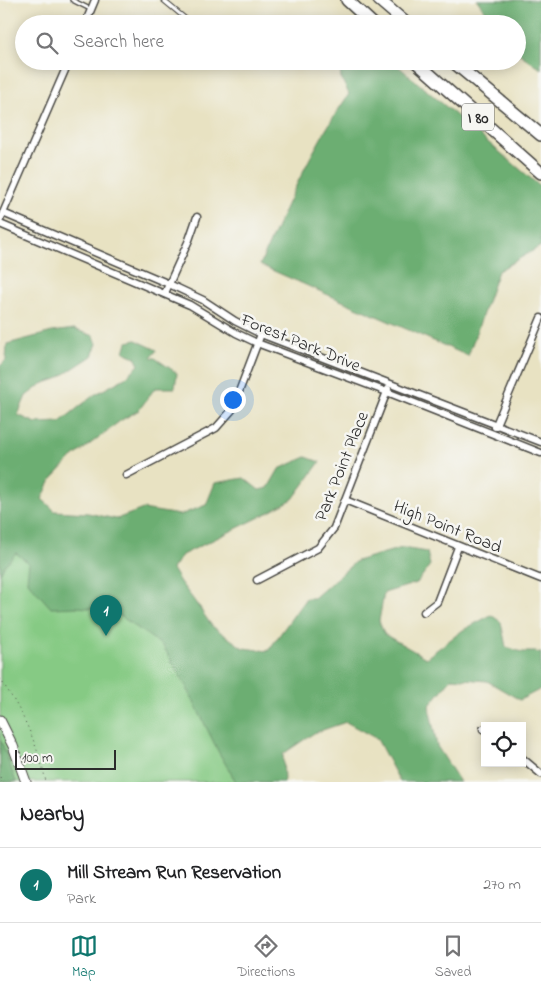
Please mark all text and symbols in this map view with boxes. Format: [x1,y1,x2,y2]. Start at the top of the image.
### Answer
search box [15,15,526,70]
icon: search [33,29,61,57]
text: Search here [73,29,164,56]
road number: I 80 [462,104,494,130]
street label: Forest Park Drive [235,308,365,380]
your location [220,387,246,413]
street label: Park Point Place [309,407,377,526]
street label: High Point Road [389,494,505,562]
pin: 1 [90,595,122,636]
map controls [481,722,526,767]
button: locate [481,722,526,767]
scale bar [15,747,116,770]
text: 100 m [22,748,53,769]
text: Nearby [20,800,84,830]
text: Mill Stream Run Reservation [67,860,281,887]
text: 1 [33,873,39,897]
text: 270 m [483,873,521,897]
text: Park [67,887,96,911]
tab: Map [70,932,98,983]
tab: Directions [237,932,295,983]
tab: Saved [435,932,471,983]

